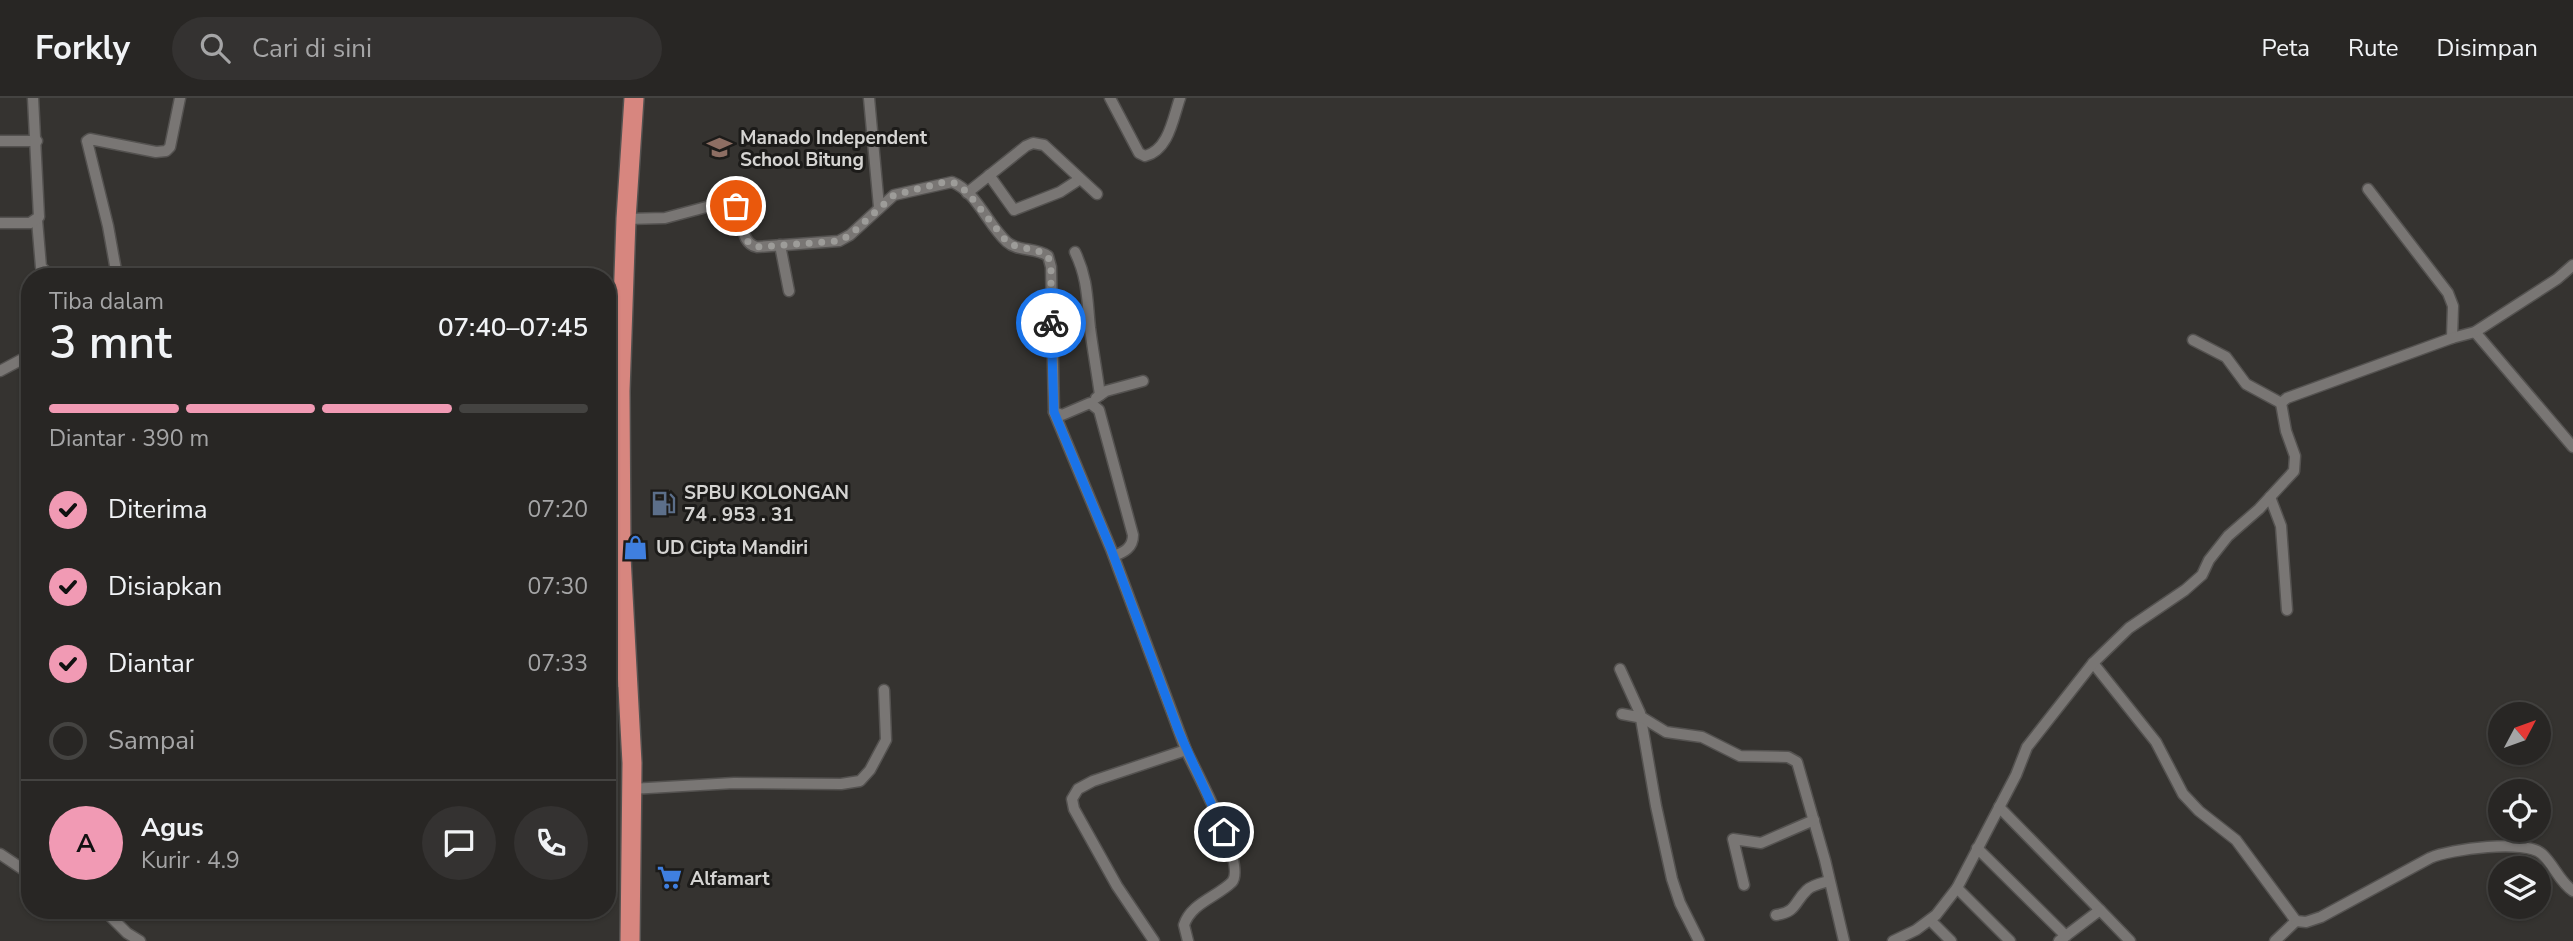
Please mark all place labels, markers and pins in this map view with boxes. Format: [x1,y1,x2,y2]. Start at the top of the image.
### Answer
place label: Manado Independent School Bitung [740,125,928,173]
school or university icon: Manado Independent School Bitung [706,134,734,162]
pin [706,176,766,236]
place label: SPBU KOLONGAN 74 . 953 . 31 [684,480,849,528]
fuel station icon: SPBU KOLONGAN 74 . 953 . 31 [650,489,678,517]
shop icon: UD Cipta Mandiri [622,533,650,561]
place label: UD Cipta Mandiri [656,535,808,561]
pin [1194,802,1254,862]
supermarket icon: Alfamart [656,864,684,892]
place label: Alfamart [690,866,770,892]

